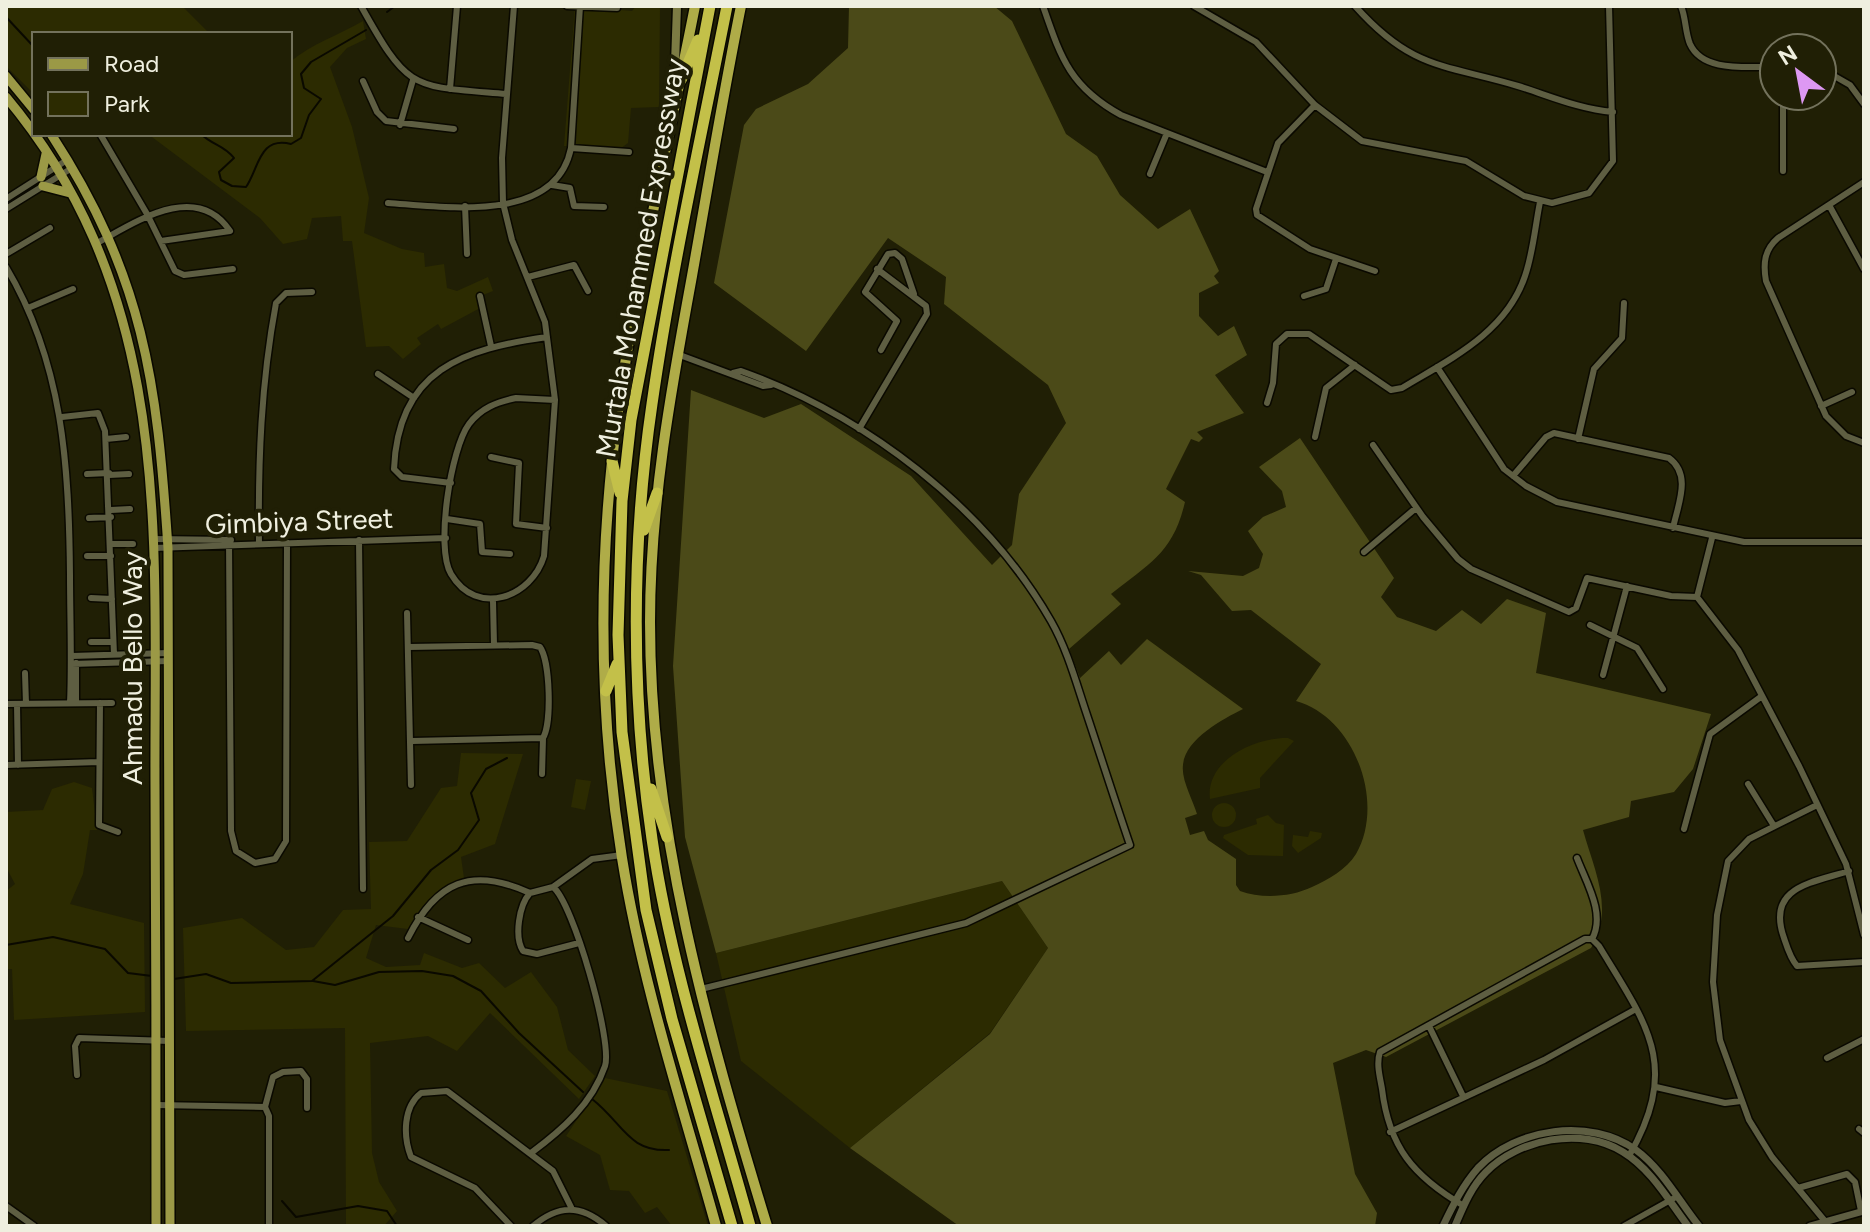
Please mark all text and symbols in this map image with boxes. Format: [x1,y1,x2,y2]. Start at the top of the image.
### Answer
legend [32,32,292,136]
north arrow [1758,32,1838,112]
text: N [1773,40,1802,71]
text: Road [104,49,159,78]
street label: Murtala Mohammed Expressway [588,56,692,460]
text: Park [104,89,150,118]
street label: Gimbiya Street [204,501,394,541]
street label: Ahmadu Bello Way [115,551,149,785]

